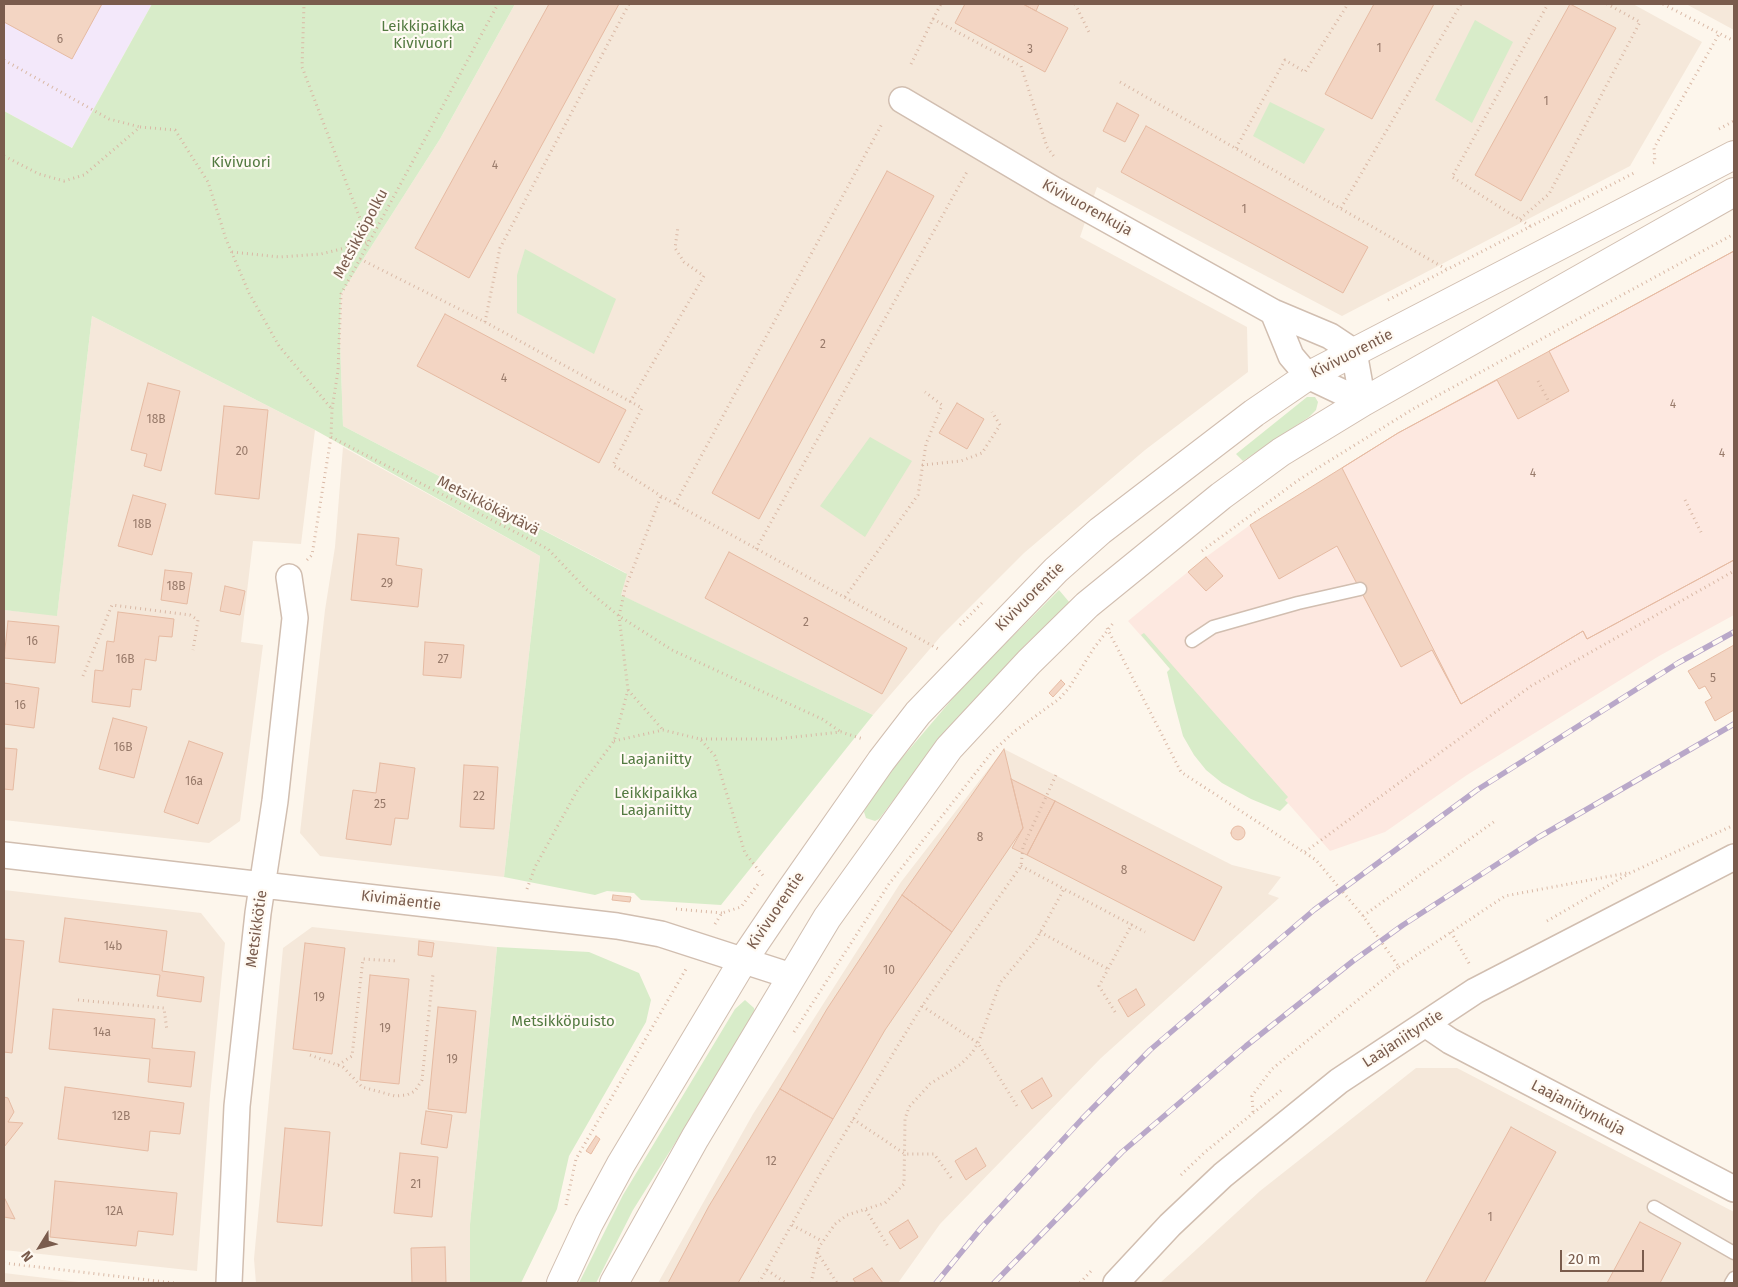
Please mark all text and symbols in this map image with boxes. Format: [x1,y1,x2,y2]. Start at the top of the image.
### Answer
park label: Leikkipaikka Kivivuori [381,18,465,53]
house number: 6 [57,33,63,47]
house number: 1 [1376,42,1382,56]
house number: 3 [1027,43,1033,57]
house number: 1 [1543,95,1549,109]
park label: Kivivuori [211,154,271,172]
house number: 4 [492,159,498,173]
street label: Kivivuorenkuja [1039,176,1135,240]
street label: Metsikköpolku [330,186,392,282]
house number: 1 [1241,203,1247,217]
street label: Kivivuorentie [1308,326,1396,382]
house number: 2 [820,338,826,352]
house number: 4 [501,372,507,386]
house number: 4 [1670,398,1676,412]
house number: 18B [146,413,166,427]
house number: 20 [236,445,248,459]
house number: 4 [1719,447,1725,461]
house number: 4 [1530,467,1536,481]
street label: Metsikkökäytävä [434,473,542,539]
house number: 18B [132,518,152,532]
street label: Kivivuorentie [992,559,1068,635]
house number: 29 [381,577,393,591]
house number: 18B [166,580,186,594]
house number: 2 [803,616,809,630]
house number: 16 [26,635,38,649]
house number: 16B [116,653,134,667]
house number: 27 [437,653,449,667]
house number: 5 [1710,672,1716,686]
house number: 16 [14,699,26,713]
house number: 16B [114,741,132,755]
park label: Laajaniitty [620,751,692,769]
house number: 16a [185,775,203,789]
park label: Leikkipaikka Laajaniitty [614,785,698,820]
house number: 22 [473,790,485,804]
house number: 25 [374,798,386,812]
house number: 8 [977,831,983,845]
house number: 8 [1121,864,1127,878]
street label: Kivivuorentie [743,869,809,953]
street label: Kivimäentie [360,887,442,915]
street label: Metsikkötie [243,889,271,969]
house number: 14b [104,940,122,954]
house number: 10 [883,964,895,978]
house number: 19 [313,991,325,1005]
street label: Laajaniityntie [1359,1006,1447,1072]
park label: Metsikköpuisto [511,1013,615,1031]
house number: 19 [379,1022,391,1036]
house number: 14a [93,1026,111,1040]
house number: 19 [446,1053,458,1067]
street label: Laajaniitynkuja [1528,1077,1628,1139]
house number: 12B [112,1110,130,1124]
house number: 12 [765,1155,777,1169]
house number: 21 [411,1178,421,1192]
house number: 12A [105,1205,123,1219]
house number: 1 [1487,1211,1493,1225]
north arrow [15,1222,65,1272]
scale bar [1563,1240,1647,1272]
text: N [18,1247,37,1265]
text: 20 m [1568,1250,1601,1268]

